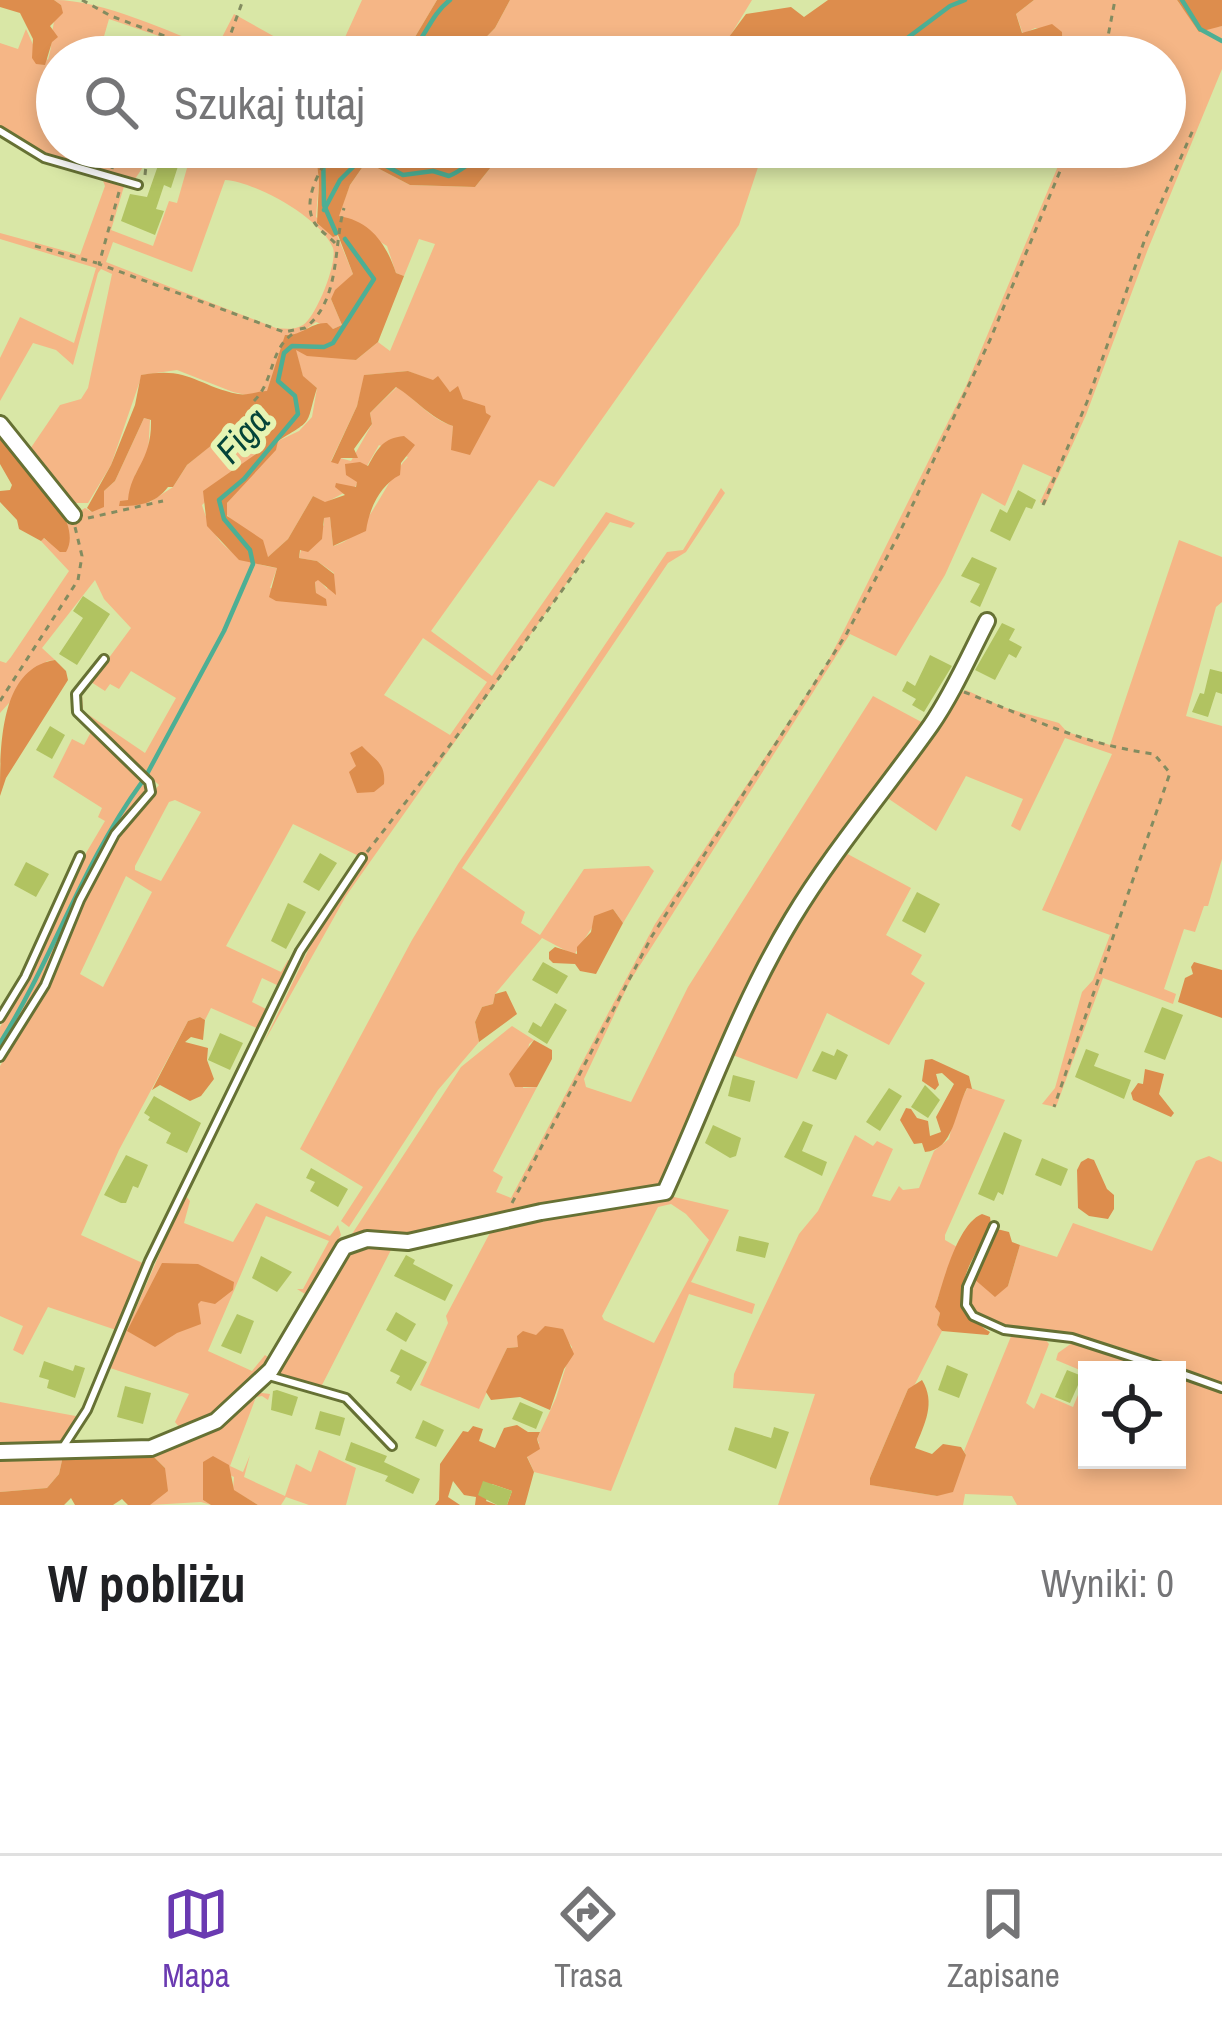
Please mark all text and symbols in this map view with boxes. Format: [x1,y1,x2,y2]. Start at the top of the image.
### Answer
search box [36,36,1186,168]
icon: search [78,69,144,135]
text: Szukaj tutaj [174,72,365,133]
water label: Figa [204,397,280,473]
map controls [1078,1361,1186,1469]
button: locate [1078,1361,1186,1469]
text: W pobliżu [48,1549,245,1618]
text: Wyniki: 0 [1041,1557,1174,1609]
tab: Mapa [162,1881,230,1997]
tab: Trasa [554,1881,623,1997]
tab: Zapisane [947,1881,1060,1997]

